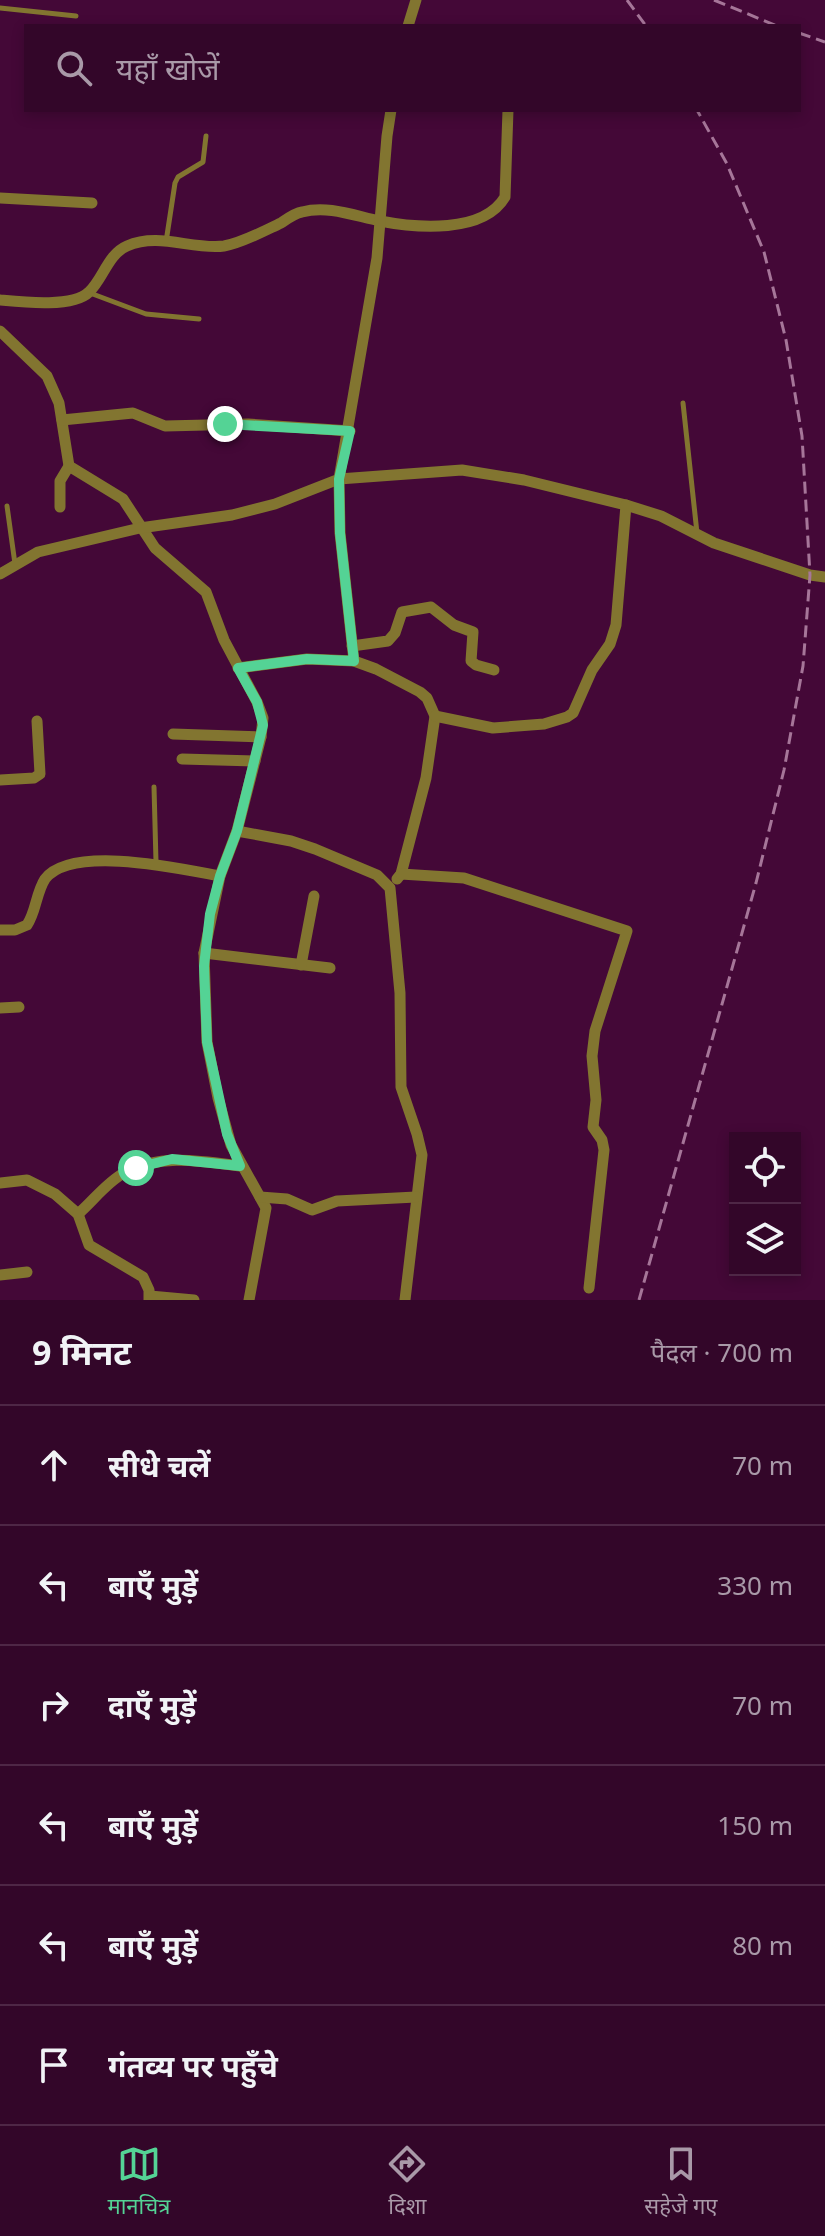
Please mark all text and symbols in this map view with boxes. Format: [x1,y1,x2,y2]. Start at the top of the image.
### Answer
search box [24,24,801,112]
icon: search [52,46,96,90]
text: यहाँ खोजें [116,48,219,89]
route end [207,406,243,442]
map controls [729,1132,801,1276]
button: locate [729,1132,801,1204]
route start [118,1150,154,1186]
button: layers [729,1204,801,1276]
text: 9 मिनट [32,1329,132,1375]
text: पैदल · 700 m [651,1334,793,1370]
icon: ahead [32,1443,76,1487]
text: सीधे चलें [108,1445,210,1486]
text: 70 m [732,1447,793,1483]
icon: left [32,1563,76,1607]
text: बाएँ मुड़ें [108,1565,198,1606]
text: 330 m [717,1567,793,1603]
icon: right [32,1683,76,1727]
text: दाएँ मुड़ें [108,1685,196,1726]
text: 70 m [732,1687,793,1723]
icon: left [32,1803,76,1847]
text: बाएँ मुड़ें [108,1805,198,1846]
text: 150 m [717,1807,793,1843]
icon: left [32,1923,76,1967]
text: बाएँ मुड़ें [108,1925,198,1966]
text: 80 m [732,1927,793,1963]
icon: arrive [32,2043,76,2087]
text: गंतव्य पर पहुँचे [108,2045,278,2086]
tab: मानचित्र [107,2142,170,2220]
tab: दिशा [385,2142,429,2220]
tab: सहेजे गए [644,2142,718,2220]

